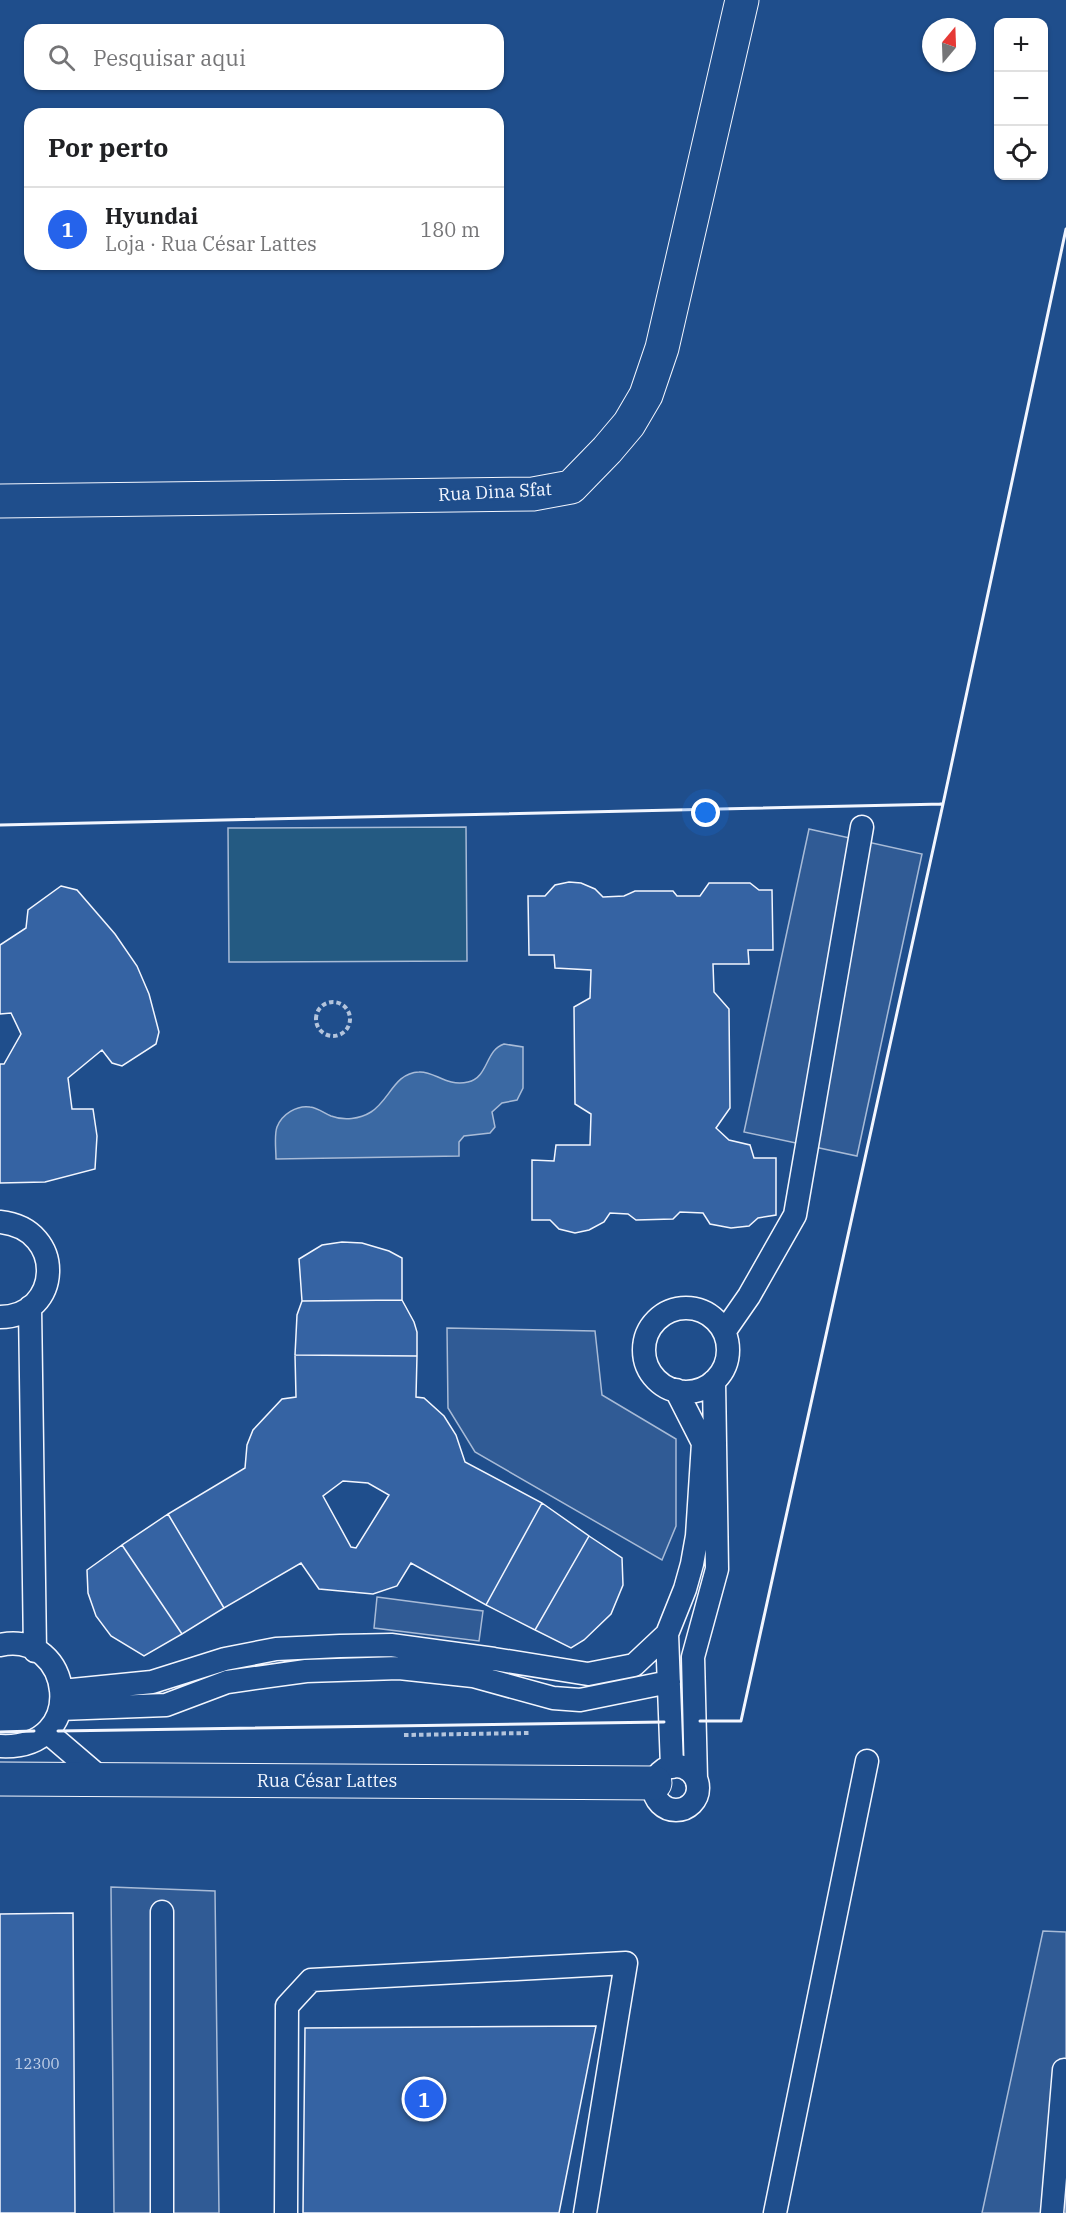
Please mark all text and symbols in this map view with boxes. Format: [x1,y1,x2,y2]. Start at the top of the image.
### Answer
north arrow [922,18,976,72]
map controls [994,18,1048,180]
button: + [994,18,1048,72]
search box [24,24,504,90]
icon: search [45,41,78,74]
text: Pesquisar aqui [93,43,246,72]
button: − [994,72,1048,126]
button: locate [994,126,1048,180]
text: Por perto [48,130,168,164]
text: Hyundai [105,201,198,230]
text: 1 [62,216,74,243]
text: 180 m [420,216,480,243]
text: Loja · Rua César Lattes [105,230,317,257]
street label: Rua Dina Sfat [438,477,552,506]
your location [691,798,720,827]
street label: Rua César Lattes [257,1769,397,1792]
house number: 12300 [14,2054,60,2073]
pin: 1 [404,2076,444,2122]

